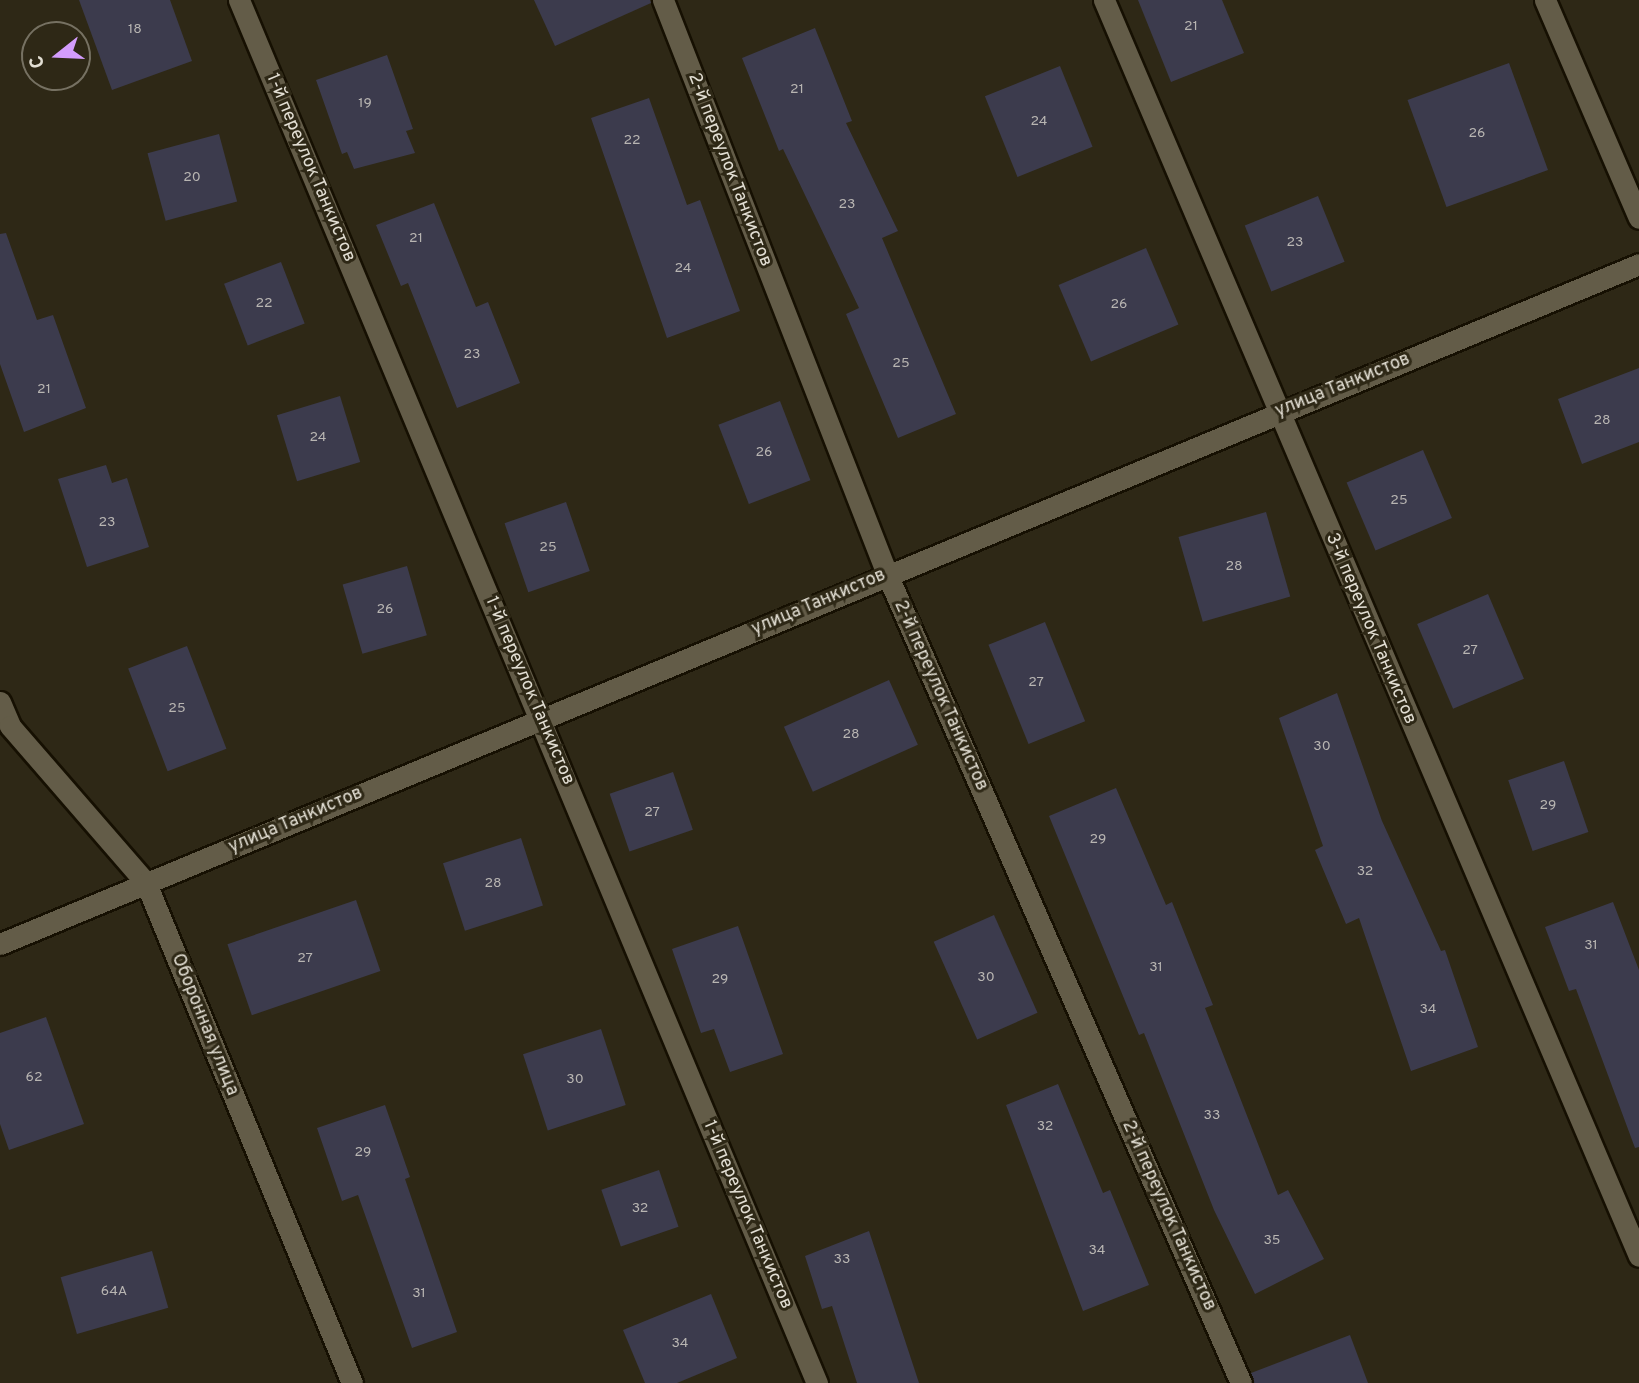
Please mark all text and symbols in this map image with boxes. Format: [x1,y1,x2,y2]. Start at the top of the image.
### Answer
house number: 21 [1184,19,1198,35]
north arrow [21,21,91,91]
house number: 18 [128,22,142,38]
text: С [25,52,51,71]
street label: 1-й переулок Танкистов [260,70,360,266]
street label: 2-й переулок Танкистов [682,70,776,270]
house number: 21 [790,82,804,98]
house number: 19 [358,96,372,112]
house number: 24 [1030,114,1048,130]
house number: 26 [1469,126,1485,142]
house number: 22 [623,133,641,149]
house number: 20 [183,170,201,186]
house number: 23 [839,197,855,213]
house number: 21 [409,231,423,247]
house number: 23 [1287,235,1303,251]
house number: 24 [674,261,692,277]
house number: 22 [255,296,273,312]
house number: 26 [1111,297,1127,313]
house number: 23 [464,347,480,363]
street label: улица Танкистов [1272,349,1414,423]
house number: 25 [892,356,910,372]
house number: 21 [37,382,51,398]
house number: 28 [1593,413,1611,429]
house number: 24 [309,430,327,446]
house number: 26 [756,445,772,461]
house number: 25 [1390,493,1408,509]
house number: 23 [99,515,115,531]
street label: 3-й переулок Танкистов [1320,530,1420,728]
house number: 25 [539,540,557,556]
house number: 28 [1225,559,1243,575]
street label: улица Танкистов [748,565,890,641]
street label: 1-й переулок Танкистов [479,593,579,789]
street label: 2-й переулок Танкистов [888,597,992,795]
house number: 26 [377,602,393,618]
house number: 27 [1462,643,1478,659]
house number: 27 [1028,675,1044,691]
house number: 25 [168,701,186,717]
house number: 28 [842,727,860,743]
house number: 30 [1313,739,1331,755]
street label: улица Танкистов [225,783,367,859]
house number: 29 [1540,798,1556,814]
house number: 27 [644,805,660,821]
house number: 29 [1090,832,1106,848]
house number: 32 [1357,864,1373,880]
house number: 28 [484,876,502,892]
house number: 31 [1584,938,1598,954]
street label: Оборонная улица [166,951,242,1099]
house number: 27 [297,951,313,967]
house number: 31 [1149,960,1163,976]
house number: 30 [977,970,995,986]
house number: 29 [712,972,728,988]
house number: 34 [1419,1002,1437,1018]
house number: 62 [26,1070,42,1086]
house number: 30 [566,1072,584,1088]
house number: 33 [1204,1108,1220,1124]
street label: 1-й переулок Танкистов [697,1117,797,1313]
street label: 2-й переулок Танкистов [1116,1117,1220,1315]
house number: 32 [1037,1119,1053,1135]
house number: 29 [355,1145,371,1161]
house number: 32 [632,1201,648,1217]
house number: 35 [1263,1233,1281,1249]
house number: 34 [1088,1243,1106,1259]
house number: 33 [834,1252,850,1268]
house number: 64А [101,1284,127,1300]
house number: 31 [412,1286,426,1302]
house number: 34 [671,1336,689,1352]

